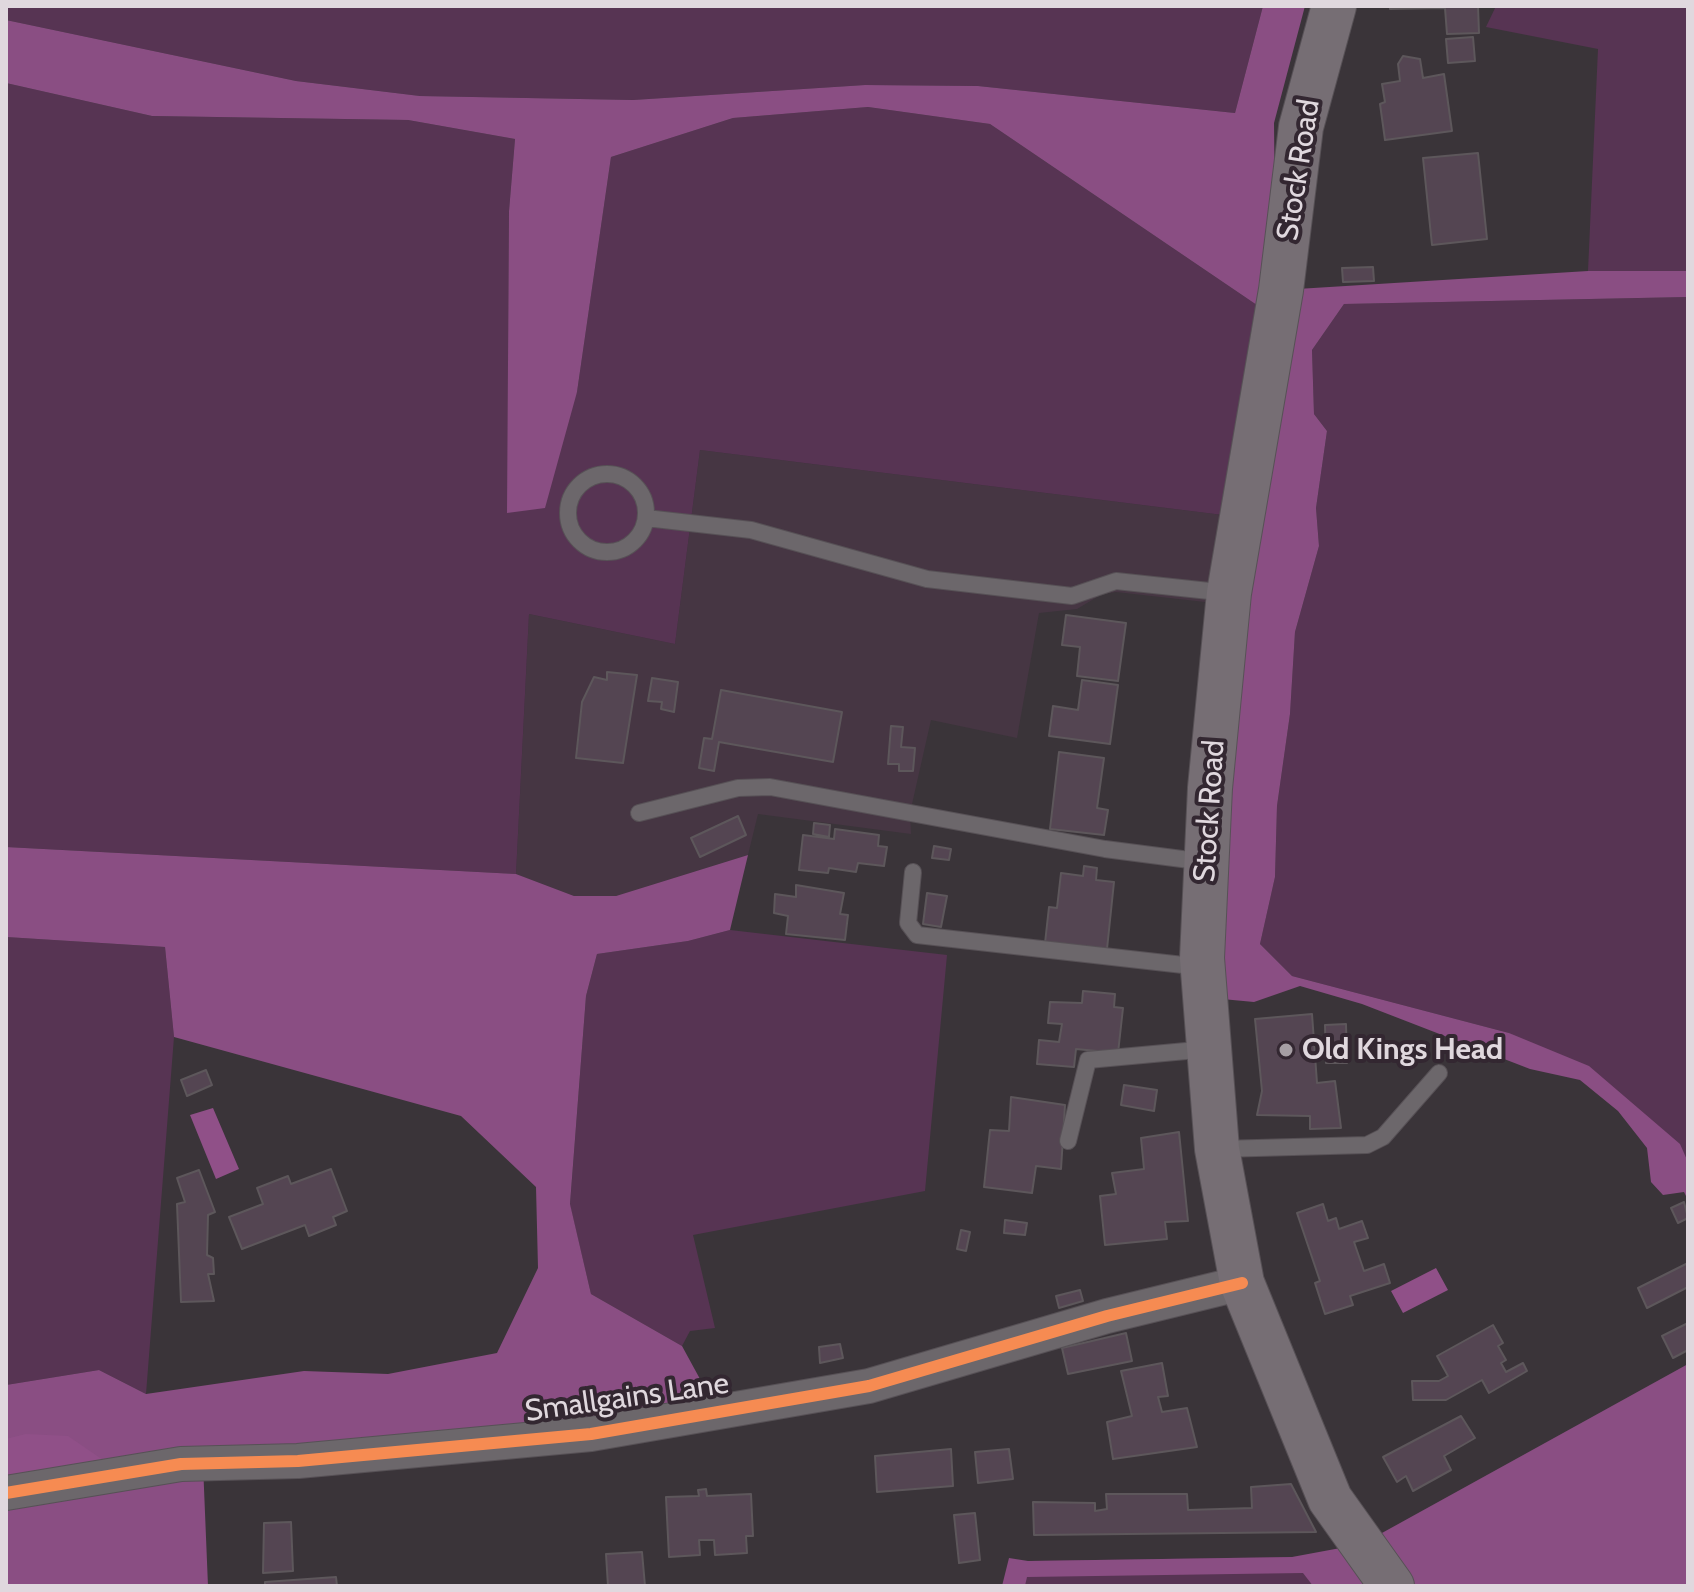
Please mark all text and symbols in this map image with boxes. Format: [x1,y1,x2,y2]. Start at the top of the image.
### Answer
street label: Stock Road [1270,97,1328,243]
street label: Stock Road [1187,739,1233,883]
place label: Old Kings Head [1302,1032,1503,1068]
marker: Old Kings Head [1277,1041,1295,1059]
street label: Smallgains Lane [523,1366,731,1430]

